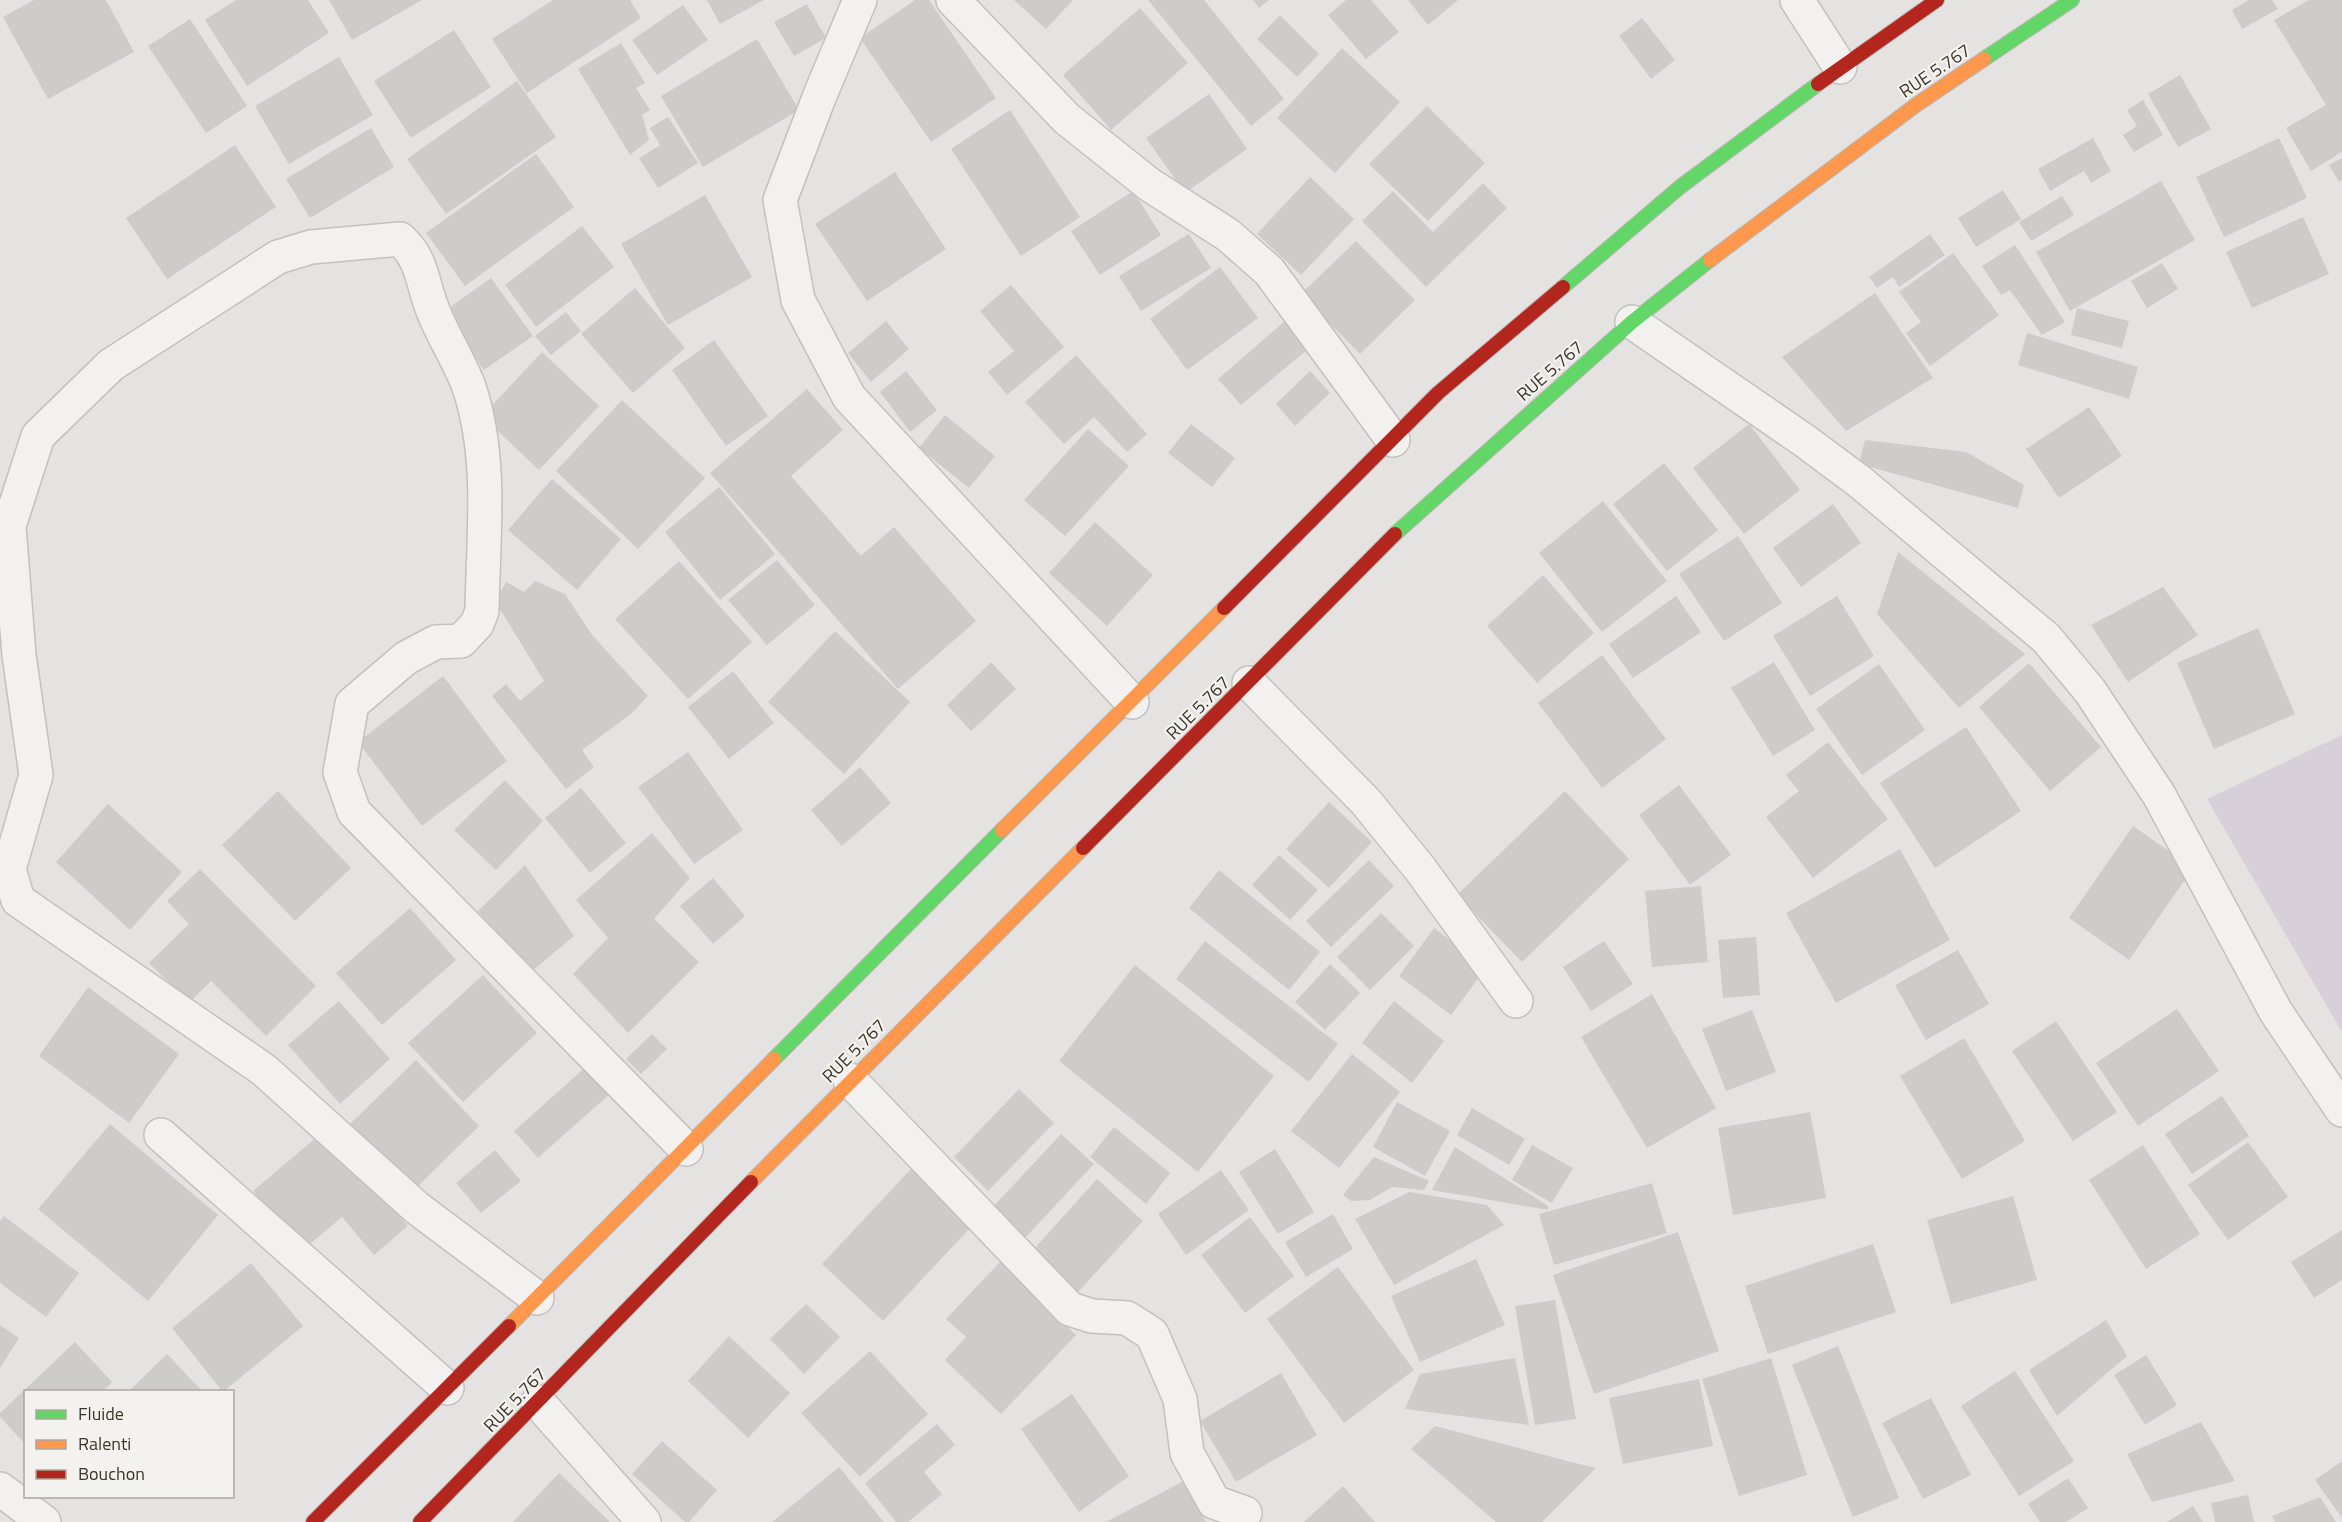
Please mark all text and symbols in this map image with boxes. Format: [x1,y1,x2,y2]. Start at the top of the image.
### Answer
street label: RUE 5.767 [1894,37,1976,104]
street label: RUE 5.767 [1510,334,1589,407]
street label: RUE 5.767 [1160,670,1236,746]
street label: RUE 5.767 [816,1013,892,1089]
street label: RUE 5.767 [477,1361,552,1438]
legend [24,1390,234,1498]
text: Fluide [78,1400,124,1427]
text: Ralenti [78,1430,131,1457]
text: Bouchon [78,1460,145,1487]

